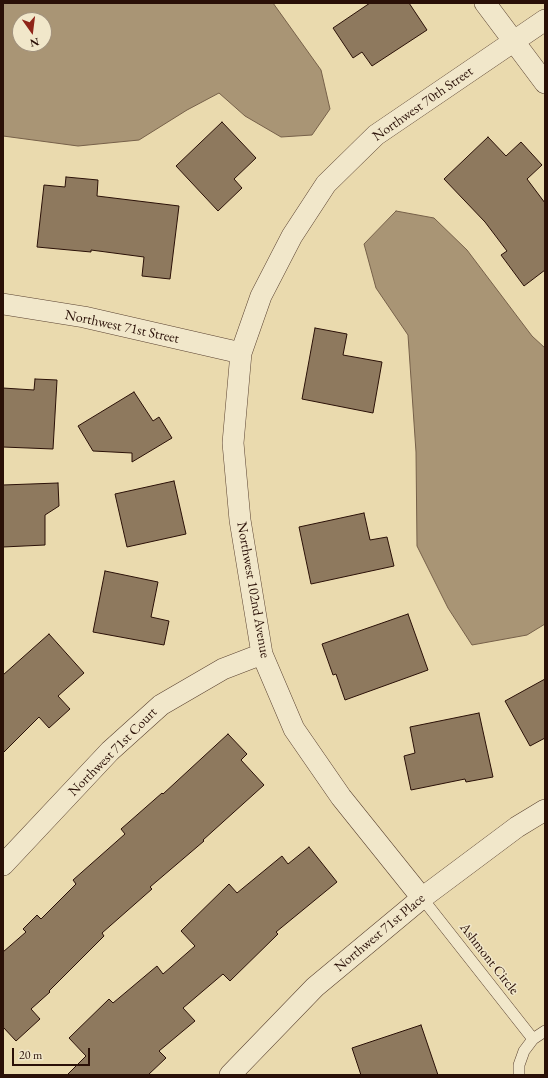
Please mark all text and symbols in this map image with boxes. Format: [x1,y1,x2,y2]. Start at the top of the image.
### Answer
north arrow [12,12,52,52]
text: N [29,35,41,51]
street label: Northwest 70th Street [369,63,477,145]
street label: Northwest 71st Street [63,307,181,347]
street label: Northwest 102nd Avenue [233,521,273,659]
street label: Northwest 71st Court [65,704,161,800]
street label: Northwest 71st Place [331,890,429,976]
street label: Ashmont Circle [456,920,522,998]
scale bar [14,1040,92,1066]
text: 20 m [19,1047,42,1063]

